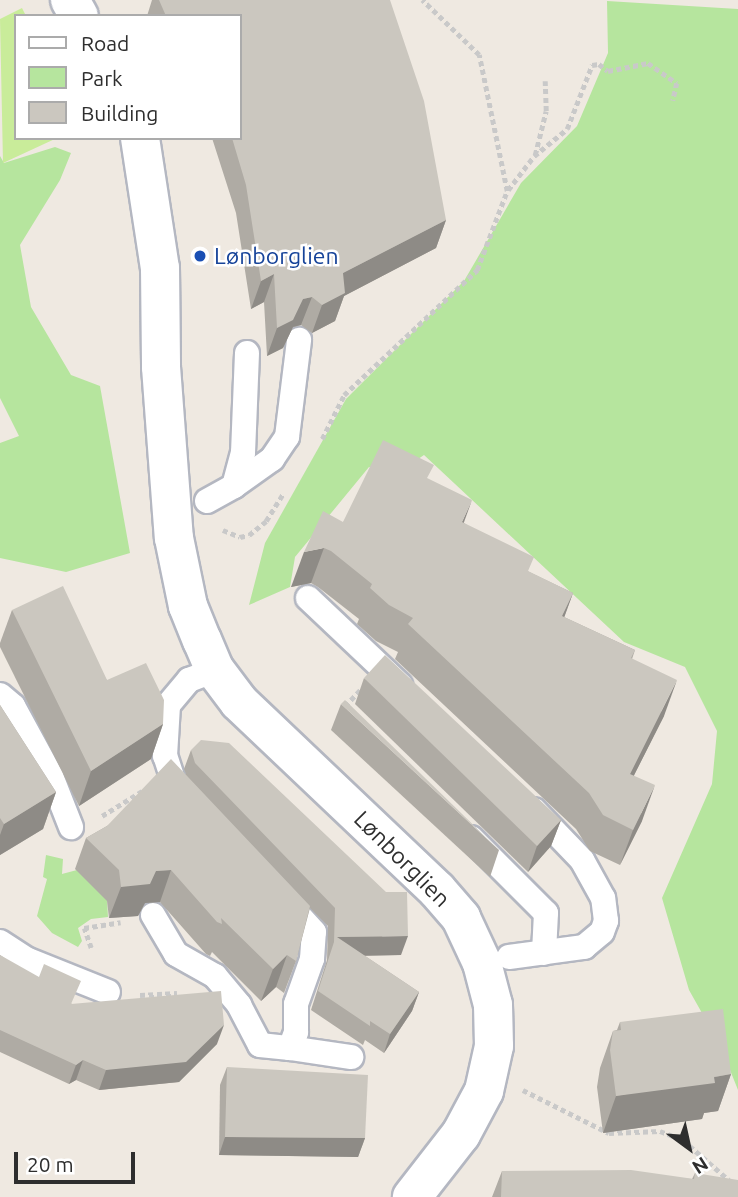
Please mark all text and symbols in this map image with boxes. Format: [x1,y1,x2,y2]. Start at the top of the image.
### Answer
legend [14,14,242,140]
text: Road [81,31,129,55]
text: Park [81,66,123,90]
text: Building [81,101,158,125]
place label: Lønborglien [214,242,339,270]
marker: Lønborglien [192,248,208,264]
street label: Lønborglien [348,805,456,913]
north arrow [654,1113,724,1183]
scale bar [18,1138,138,1182]
text: 20 m [27,1152,74,1176]
text: N [688,1153,712,1179]

